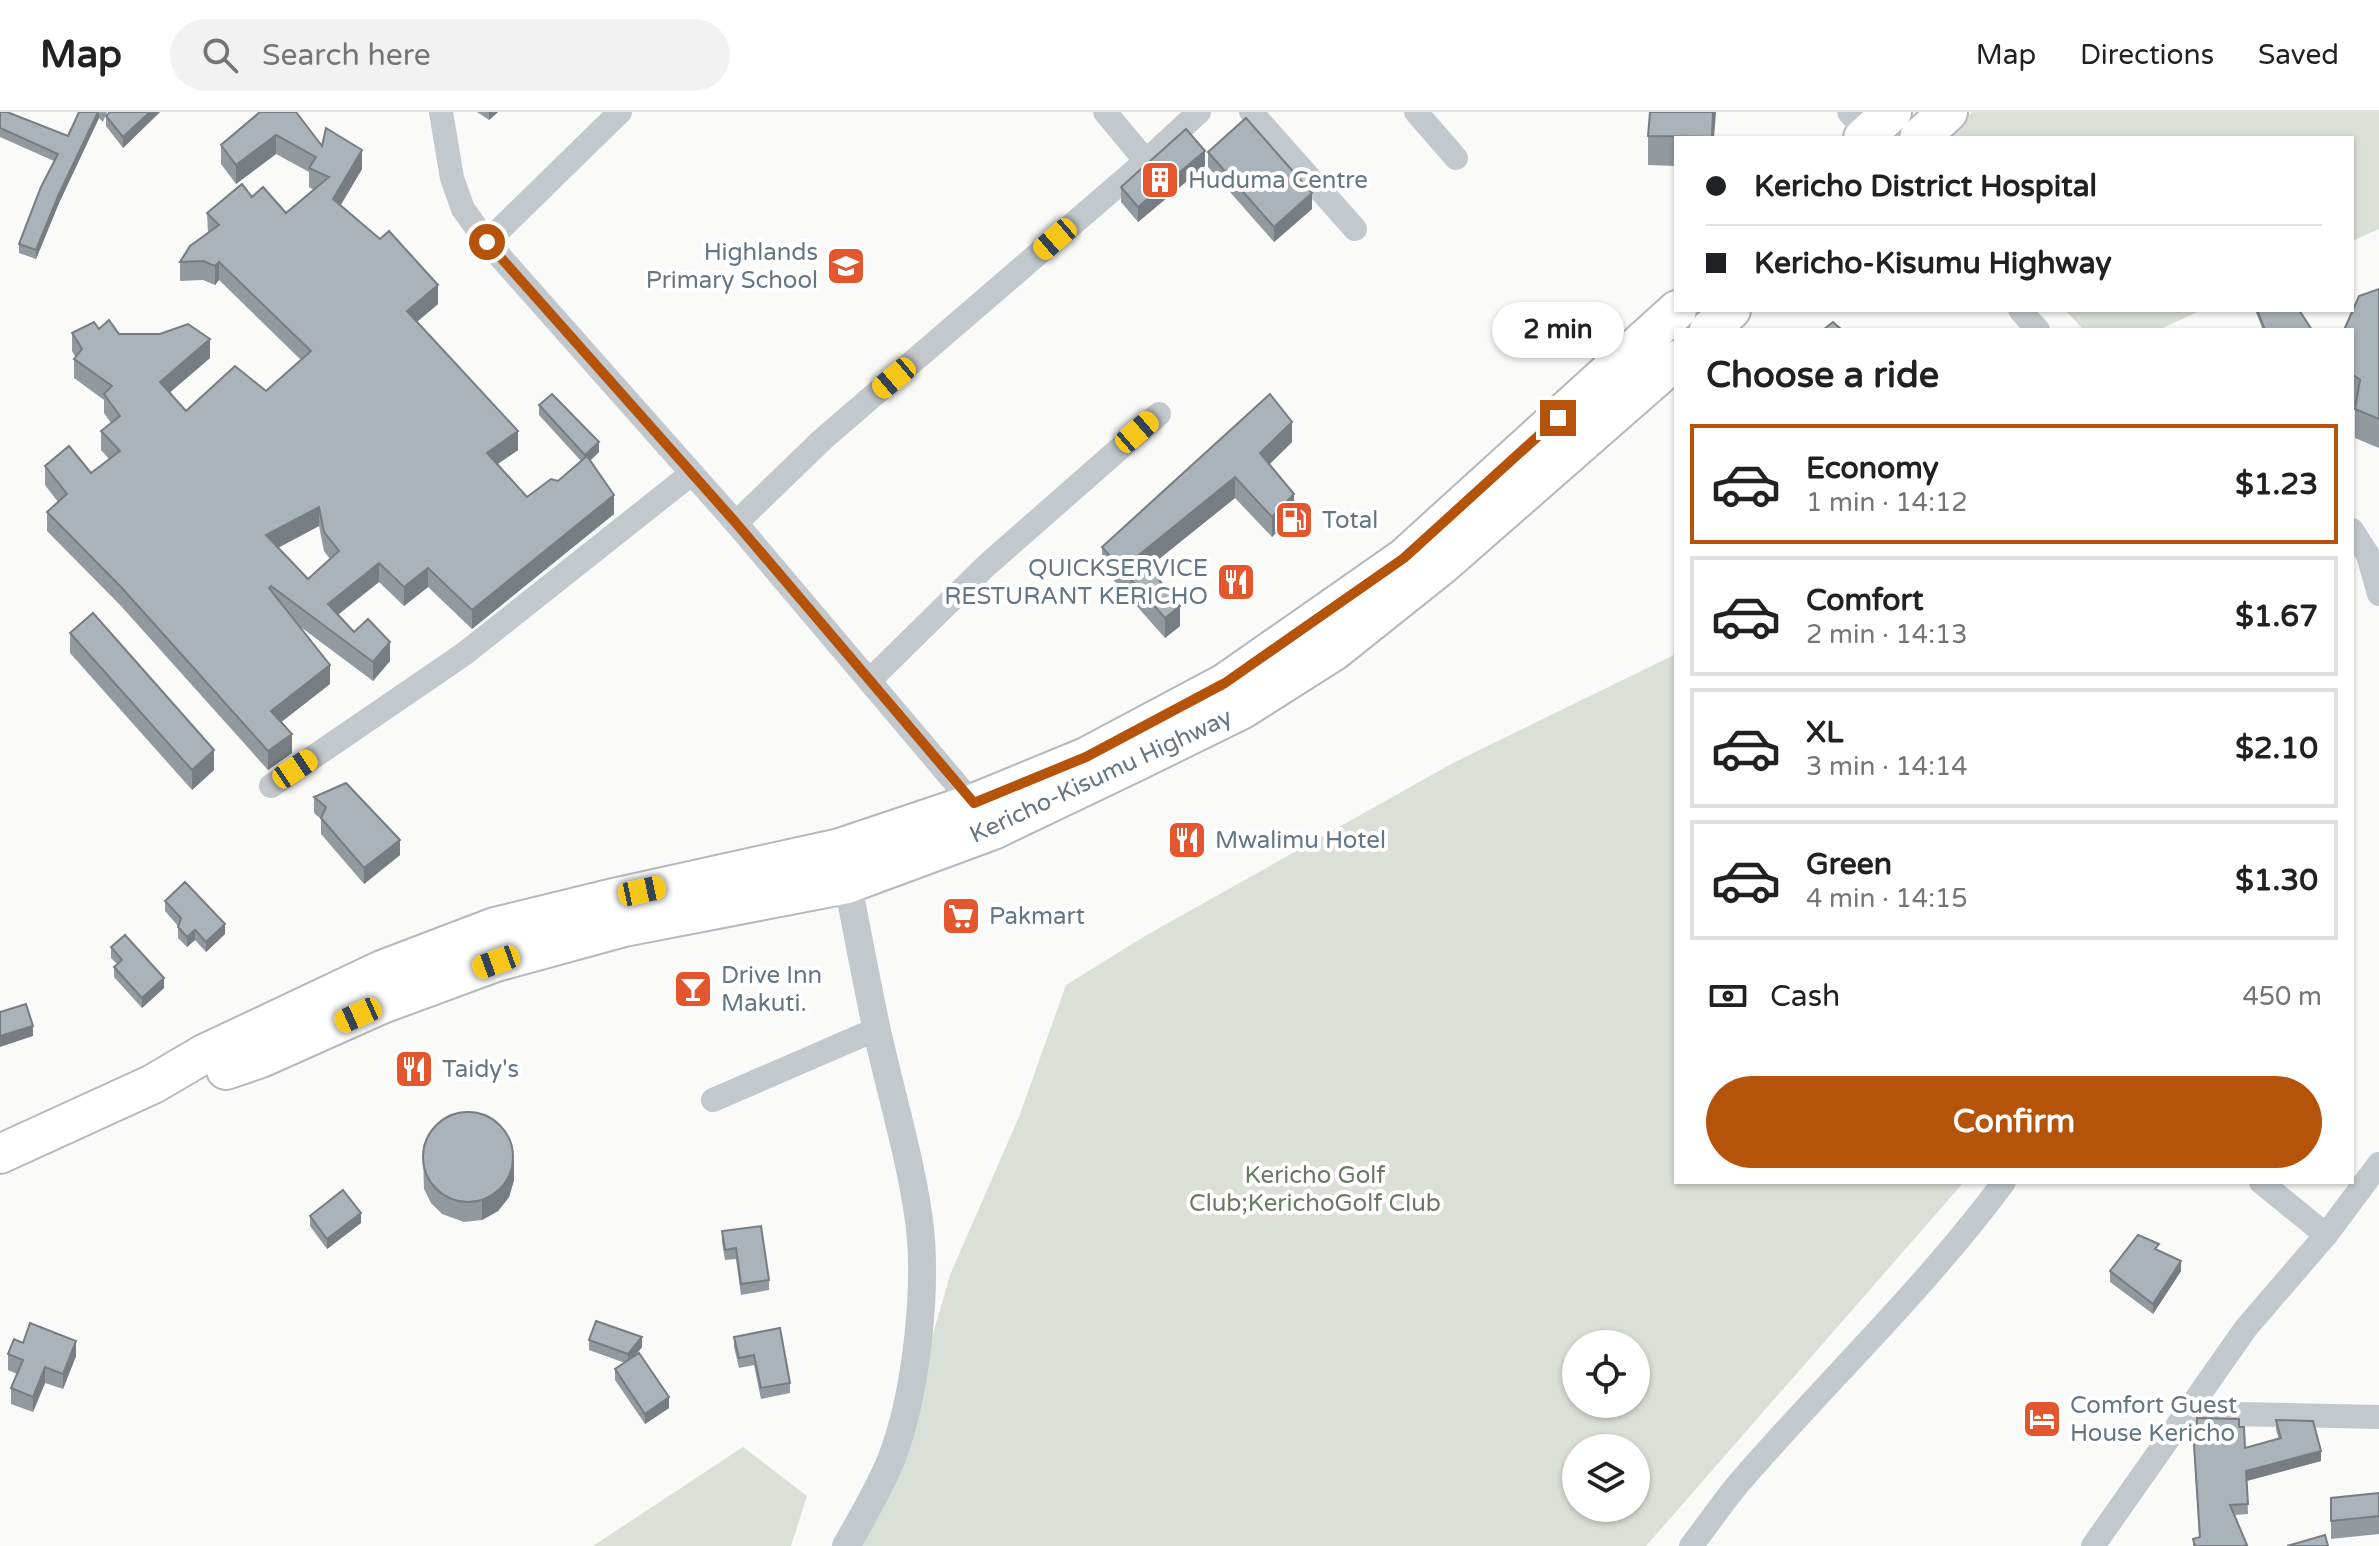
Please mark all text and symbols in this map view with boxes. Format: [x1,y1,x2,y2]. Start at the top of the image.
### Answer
search box [170,19,730,91]
text: Map [40,32,122,78]
icon: search [198,33,242,77]
text: Search here [262,37,431,74]
text: Map [1976,38,2036,72]
text: Directions [2080,38,2214,72]
text: Saved [2258,38,2339,72]
building icon: Huduma Centre [1139,159,1181,201]
place label: Huduma Centre [1188,166,1368,195]
text: Kericho District Hospital [1754,168,2097,205]
car [1029,214,1081,264]
route start [469,224,505,260]
place label: Highlands Primary School [646,238,818,295]
school or university icon: Highlands Primary School [825,245,867,287]
text: Kericho-Kisumu Highway [1754,245,2112,282]
callout: 2 min [1492,302,1624,358]
text: 2 min [1523,314,1593,345]
car [868,353,920,403]
text: Choose a ride [1706,354,1939,397]
route end [1540,400,1576,436]
car [1111,407,1163,457]
icon: car [1710,448,1782,520]
text: Economy [1806,450,1939,487]
text: $1.23 [2235,466,2318,503]
text: 1 min · 14:12 [1806,487,1968,518]
fuel station icon: Total [1273,499,1315,541]
place label: Total [1322,506,1378,535]
place label: QUICKSERVICE RESTURANT KERICHO [944,554,1208,611]
restaurant icon: QUICKSERVICE RESTURANT KERICHO [1215,561,1257,603]
icon: car [1710,580,1782,652]
text: Comfort [1806,582,1924,619]
text: $1.67 [2235,598,2318,635]
text: 2 min · 14:13 [1806,619,1968,650]
street label: Kericho-Kisumu Highway [965,702,1237,850]
icon: car [1710,712,1782,784]
text: XL [1806,714,1843,751]
text: $2.10 [2235,730,2318,767]
car [268,746,322,792]
text: 3 min · 14:14 [1806,751,1968,782]
restaurant icon: Mwalimu Hotel [1166,819,1208,861]
place label: Mwalimu Hotel [1215,826,1386,855]
icon: car [1710,844,1782,916]
text: Green [1806,846,1892,883]
text: $1.30 [2235,862,2318,899]
car [616,874,668,908]
text: 4 min · 14:15 [1806,883,1968,914]
supermarket icon: Pakmart [940,895,982,937]
place label: Pakmart [989,902,1085,931]
car [469,943,523,981]
place label: Drive Inn Makuti. [721,961,822,1018]
bar icon: Drive Inn Makuti. [672,968,714,1010]
icon: cash [1706,974,1750,1018]
text: Cash [1770,978,1840,1015]
text: 450 m [2242,981,2322,1012]
car [331,994,385,1036]
restaurant icon: Taidy's [393,1048,435,1090]
place label: Taidy's [442,1055,519,1084]
button: Confirm [1706,1076,2322,1168]
park label: Kericho Golf Club;KerichoGolf Club [1189,1161,1441,1218]
map controls [1562,1330,1650,1522]
button: locate [1562,1330,1650,1418]
place label: Comfort Guest House Kericho [2070,1391,2237,1448]
hotel icon: Comfort Guest House Kericho [2021,1398,2063,1440]
button: layers [1562,1434,1650,1522]

